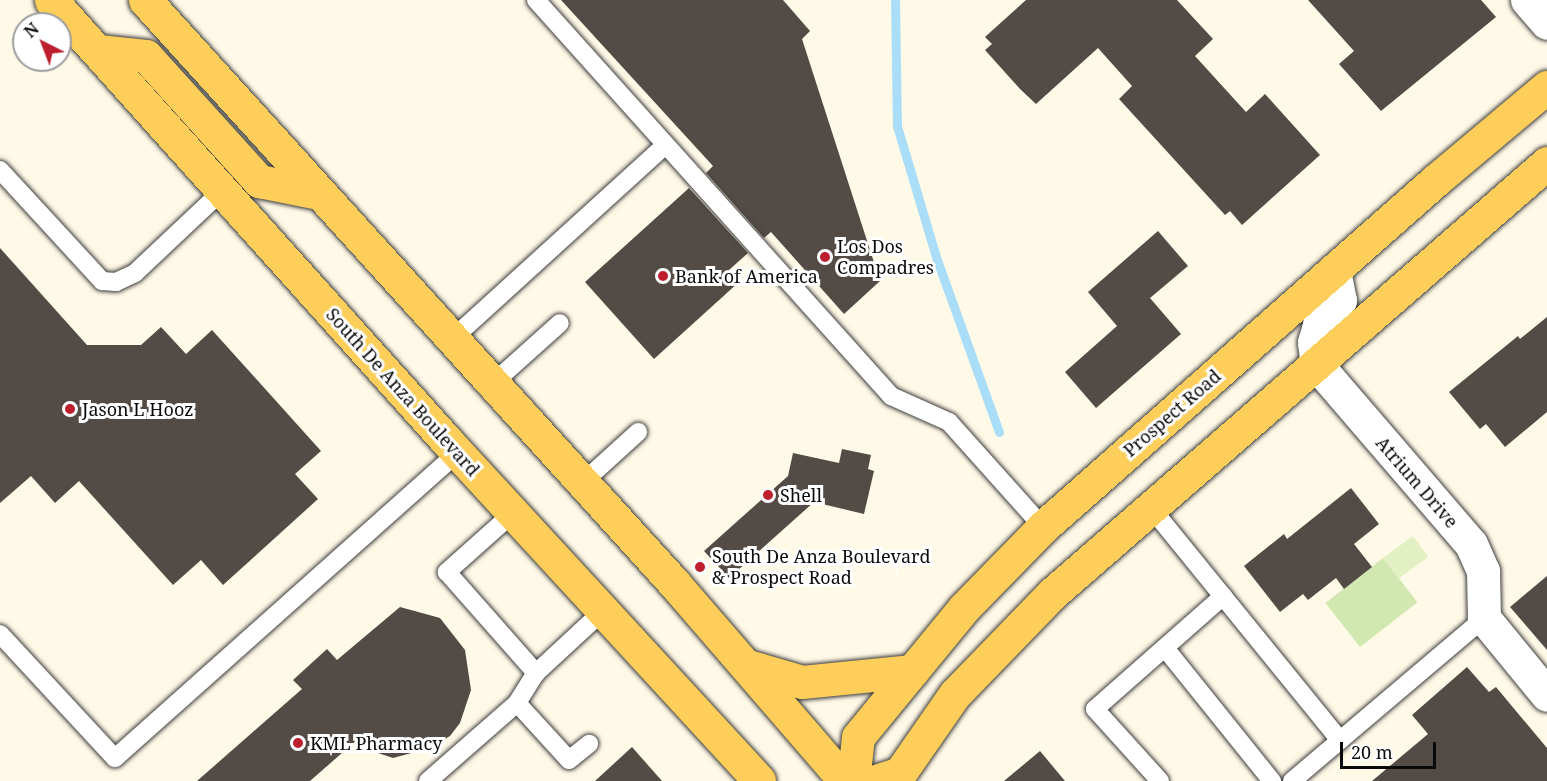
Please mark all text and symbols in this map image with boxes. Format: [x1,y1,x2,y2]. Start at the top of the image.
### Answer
north arrow [12,12,72,72]
text: N [19,18,43,43]
place label: Los Dos Compadres [837,236,934,278]
marker: Los Dos Compadres [818,250,832,264]
place label: Bank of America [675,265,818,287]
marker: Bank of America [656,269,670,283]
street label: South De Anza Boulevard [322,304,484,480]
street label: Prospect Road [1119,365,1225,461]
place label: Jason L Hooz [82,398,193,420]
marker: Jason L Hooz [63,402,77,416]
street label: Atrium Drive [1372,432,1462,532]
place label: Shell [780,484,822,506]
marker: Shell [761,488,775,502]
place label: South De Anza Boulevard & Prospect Road [712,546,931,588]
marker: South De Anza Boulevard & Prospect Road [693,560,707,574]
scale bar [1343,730,1439,768]
place label: KML Pharmacy [310,732,442,754]
marker: KML Pharmacy [291,736,305,750]
text: 20 m [1351,740,1393,764]

